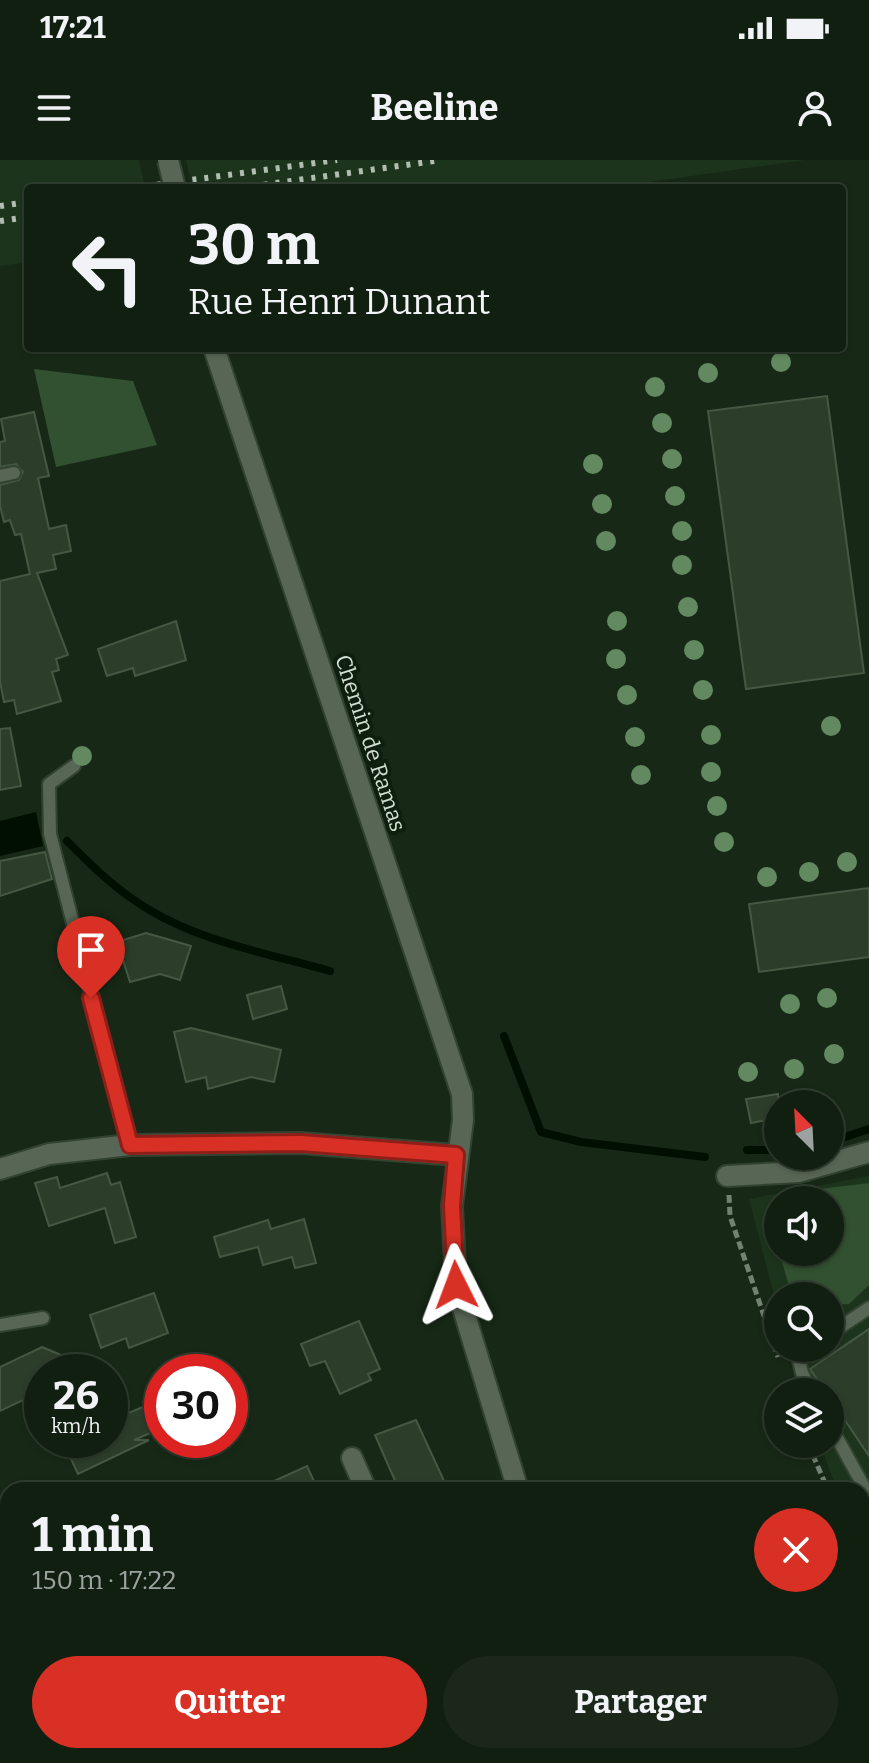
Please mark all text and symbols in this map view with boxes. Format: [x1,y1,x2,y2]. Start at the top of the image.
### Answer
text: 17:21 [40,10,106,46]
icon: menu [32,86,76,130]
text: Beeline [370,86,499,130]
icon: person [793,86,837,130]
text: 30 m [188,212,319,279]
icon: left [56,216,160,320]
text: Rue Henri Dunant [188,280,490,324]
street label: Chemin de Ramas [329,651,412,835]
pin [57,916,125,998]
icon: arrive [69,928,113,972]
north arrow [764,1090,844,1170]
map controls [764,1090,844,1458]
button: sound [764,1186,844,1266]
position arrow [414,1243,498,1327]
button: search [764,1282,844,1362]
speed limit sign: 30 [144,1354,248,1458]
text: 26 [53,1372,99,1420]
button: layers [764,1378,844,1458]
text: km/h [51,1414,101,1438]
text: 1 min [32,1506,153,1564]
button: close [754,1508,838,1592]
text: 150 m · 17:22 [32,1565,176,1596]
button: Quitter [32,1656,427,1748]
button: Partager [443,1656,838,1748]

